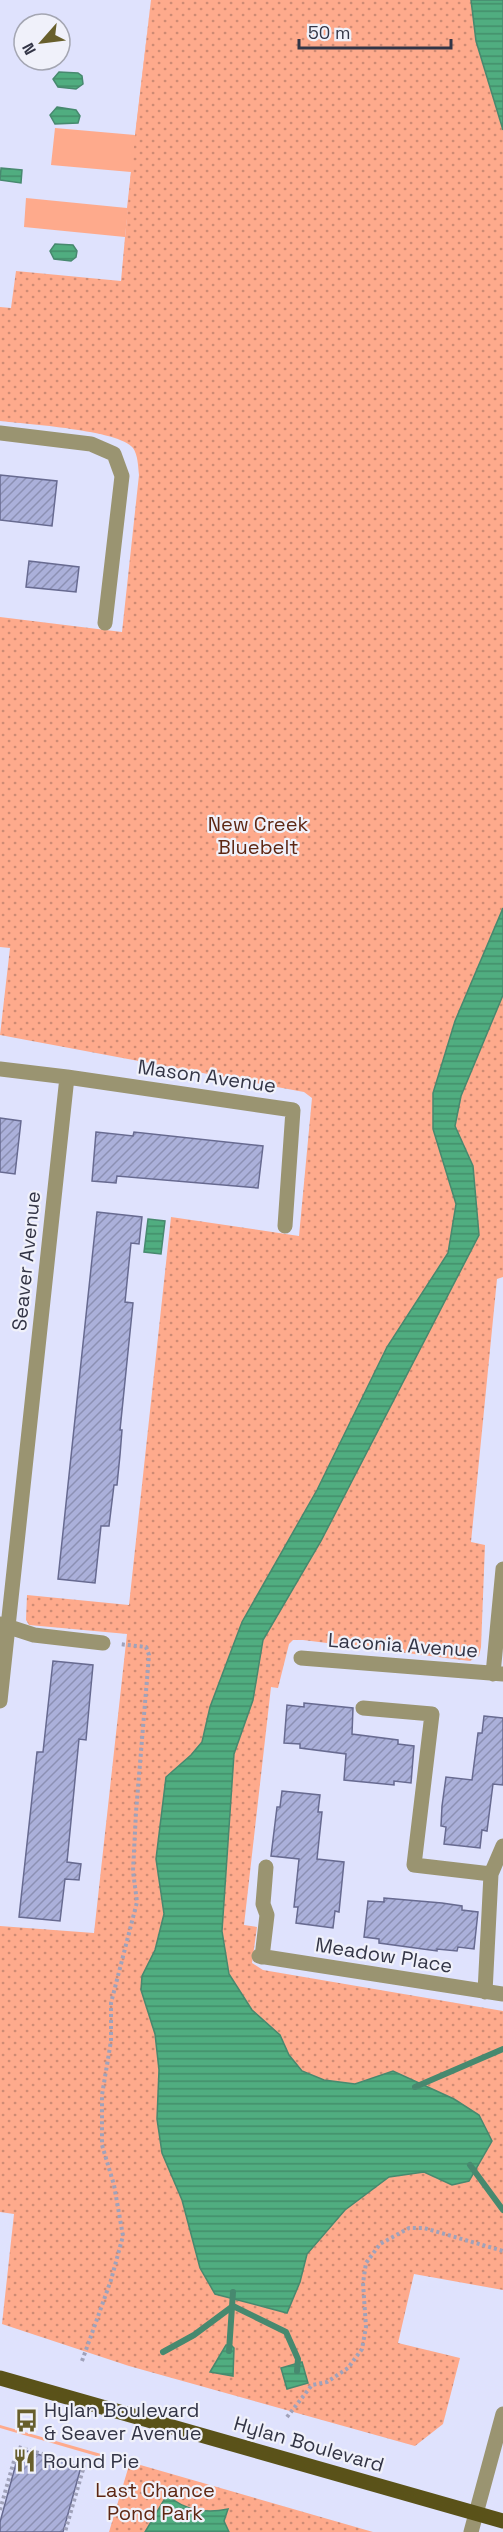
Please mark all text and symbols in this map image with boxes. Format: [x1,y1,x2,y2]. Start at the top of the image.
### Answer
north arrow [12,12,72,72]
scale bar [299,12,450,50]
text: 50 m [308,21,350,44]
text: N [17,39,41,58]
park label: New Creek Bluebelt [208,811,309,860]
street label: Mason Avenue [136,1053,278,1099]
street label: Seaver Avenue [6,1190,46,1332]
street label: Laconia Avenue [327,1627,479,1663]
street label: Meadow Place [314,1931,454,1979]
place label: Hylan Boulevard & Seaver Avenue [44,2397,202,2446]
bus stop icon: Hylan Boulevard & Seaver Avenue [13,2408,39,2434]
street label: Hylan Boulevard [231,2410,387,2478]
restaurant icon: Round Pie [12,2448,38,2474]
place label: Round Pie [43,2448,139,2474]
park label: Last Chance Pond Park [95,2477,215,2526]

